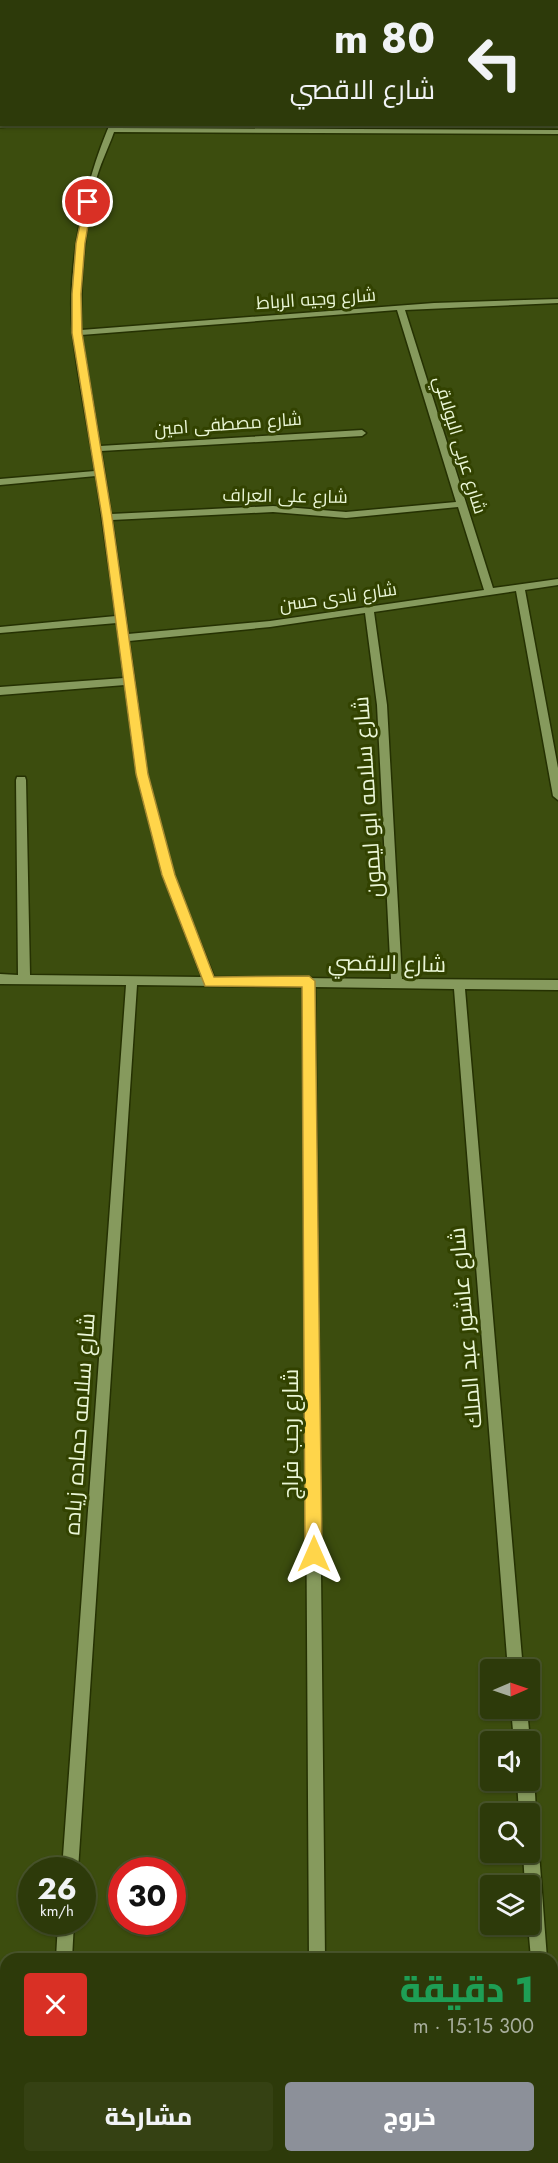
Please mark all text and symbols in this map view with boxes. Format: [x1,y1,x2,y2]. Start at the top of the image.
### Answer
text: 80 m [334,8,435,69]
icon: left [456,24,534,102]
text: شارع الاقصي [290,70,435,109]
pin [62,176,113,227]
icon: arrive [71,185,104,218]
street label: شارع وجيه الرباط [255,282,377,316]
street label: شارع عربى البولاقي [426,373,493,517]
street label: شارع مصطفى امين [153,406,303,442]
street label: شارع على العراف [222,482,348,510]
street label: شارع نادى حسن [278,576,398,618]
street label: شارع سلامه ابو ليمون [344,695,390,899]
street label: شارع الاقصي [328,946,446,981]
street label: شارع عاشور عبد الملك [440,1226,490,1430]
street label: شارع سلامه حماده زياده [55,1312,103,1536]
street label: شارع رجب فراج [274,1369,306,1499]
position arrow [282,1522,346,1586]
north arrow [480,1659,540,1719]
map controls [480,1659,540,1935]
button: sound [480,1731,540,1791]
button: search [480,1803,540,1863]
speed limit sign: 30 [108,1857,186,1935]
text: 26 [37,1867,77,1910]
button: layers [480,1875,540,1935]
text: km/h [40,1900,74,1922]
text: 1 دقيقة [400,1963,534,2015]
button: close [24,1973,87,2036]
text: 300 m · 15:15 [413,2012,534,2041]
button: مشاركة [24,2082,273,2151]
button: خروج [285,2082,534,2151]

